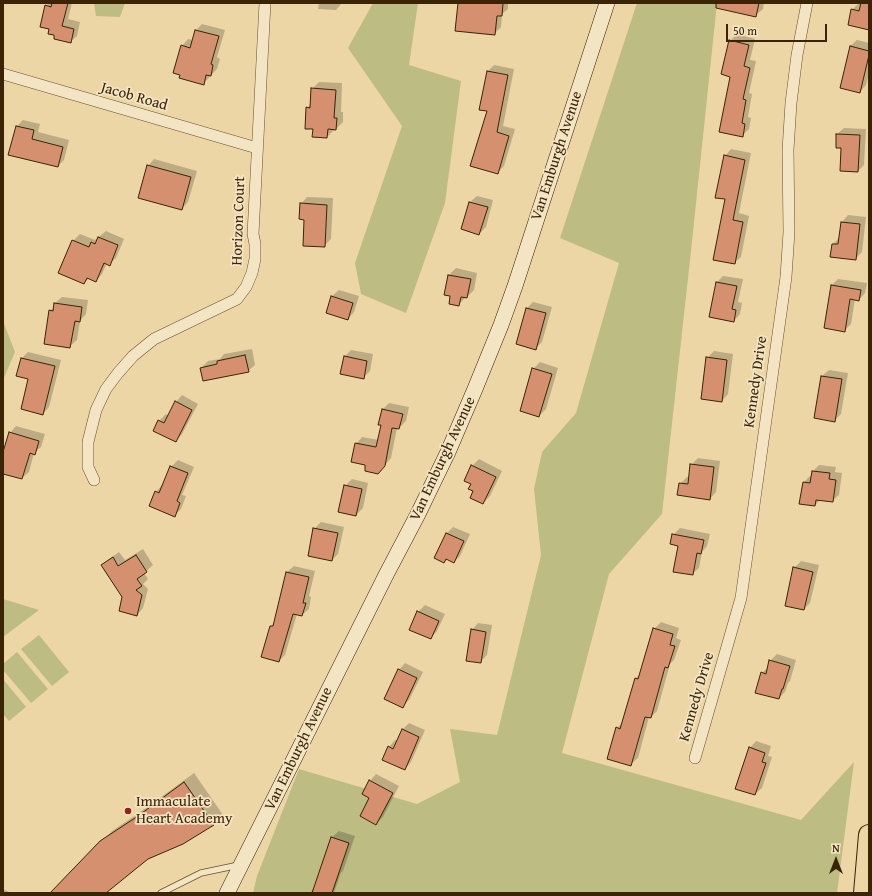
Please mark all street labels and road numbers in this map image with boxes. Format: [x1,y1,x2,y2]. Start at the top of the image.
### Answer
street label: Jacob Road [99,79,169,115]
street label: Van Emburgh Avenue [528,89,586,223]
street label: Horizon Court [228,176,250,266]
street label: Kennedy Drive [741,335,771,429]
street label: Van Emburgh Avenue [406,394,480,524]
street label: Kennedy Drive [676,650,718,744]
street label: Van Emburgh Avenue [261,684,337,814]

